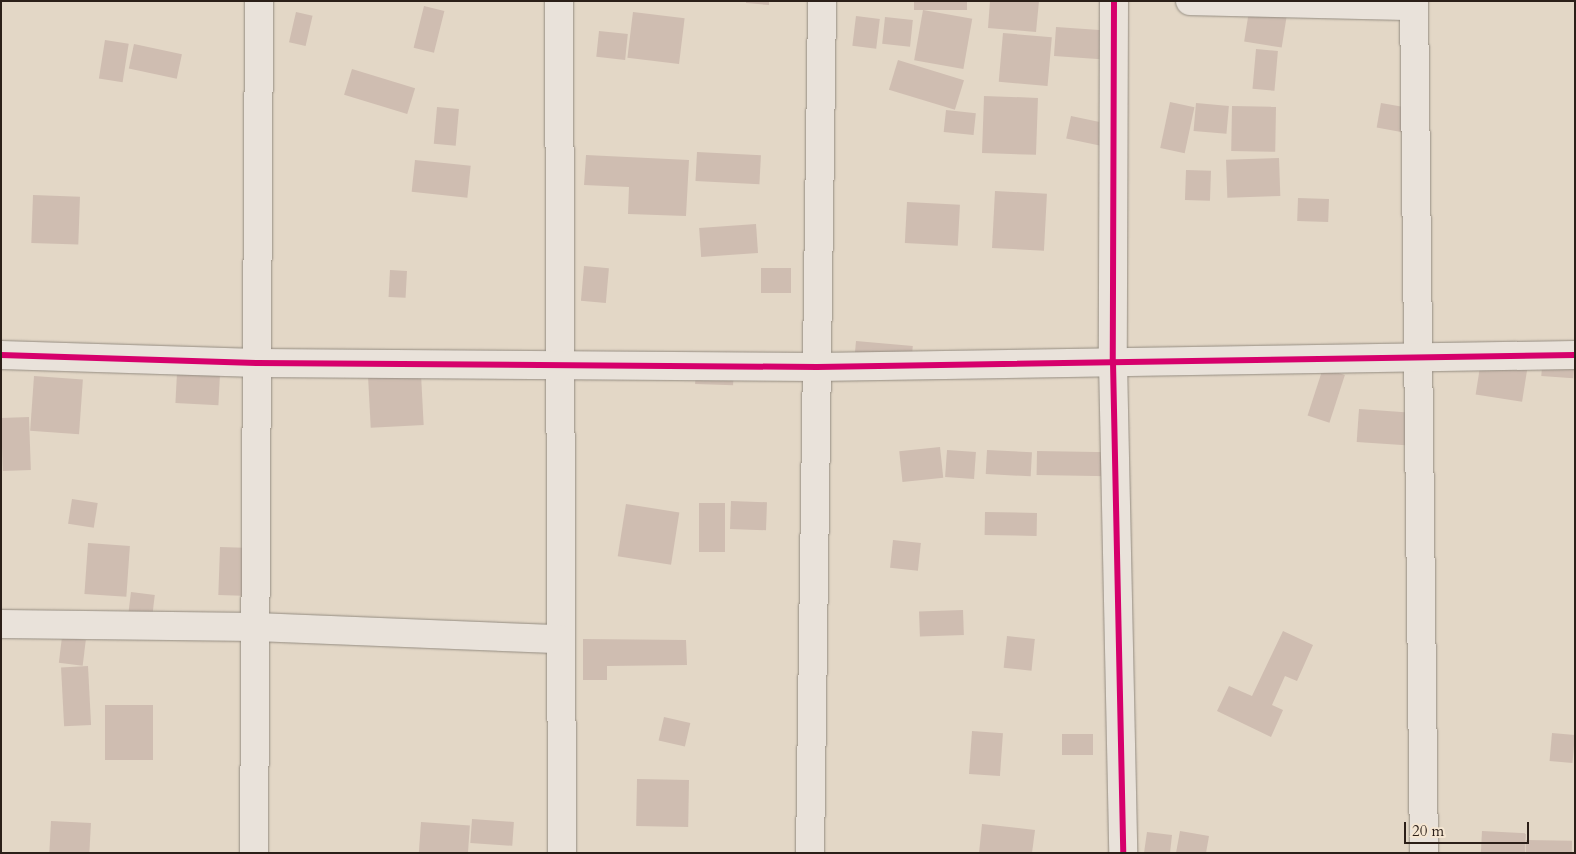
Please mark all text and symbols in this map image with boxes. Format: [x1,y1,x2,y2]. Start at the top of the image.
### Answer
scale bar [1406,812,1531,844]
text: 20 m [1412,821,1444,841]

